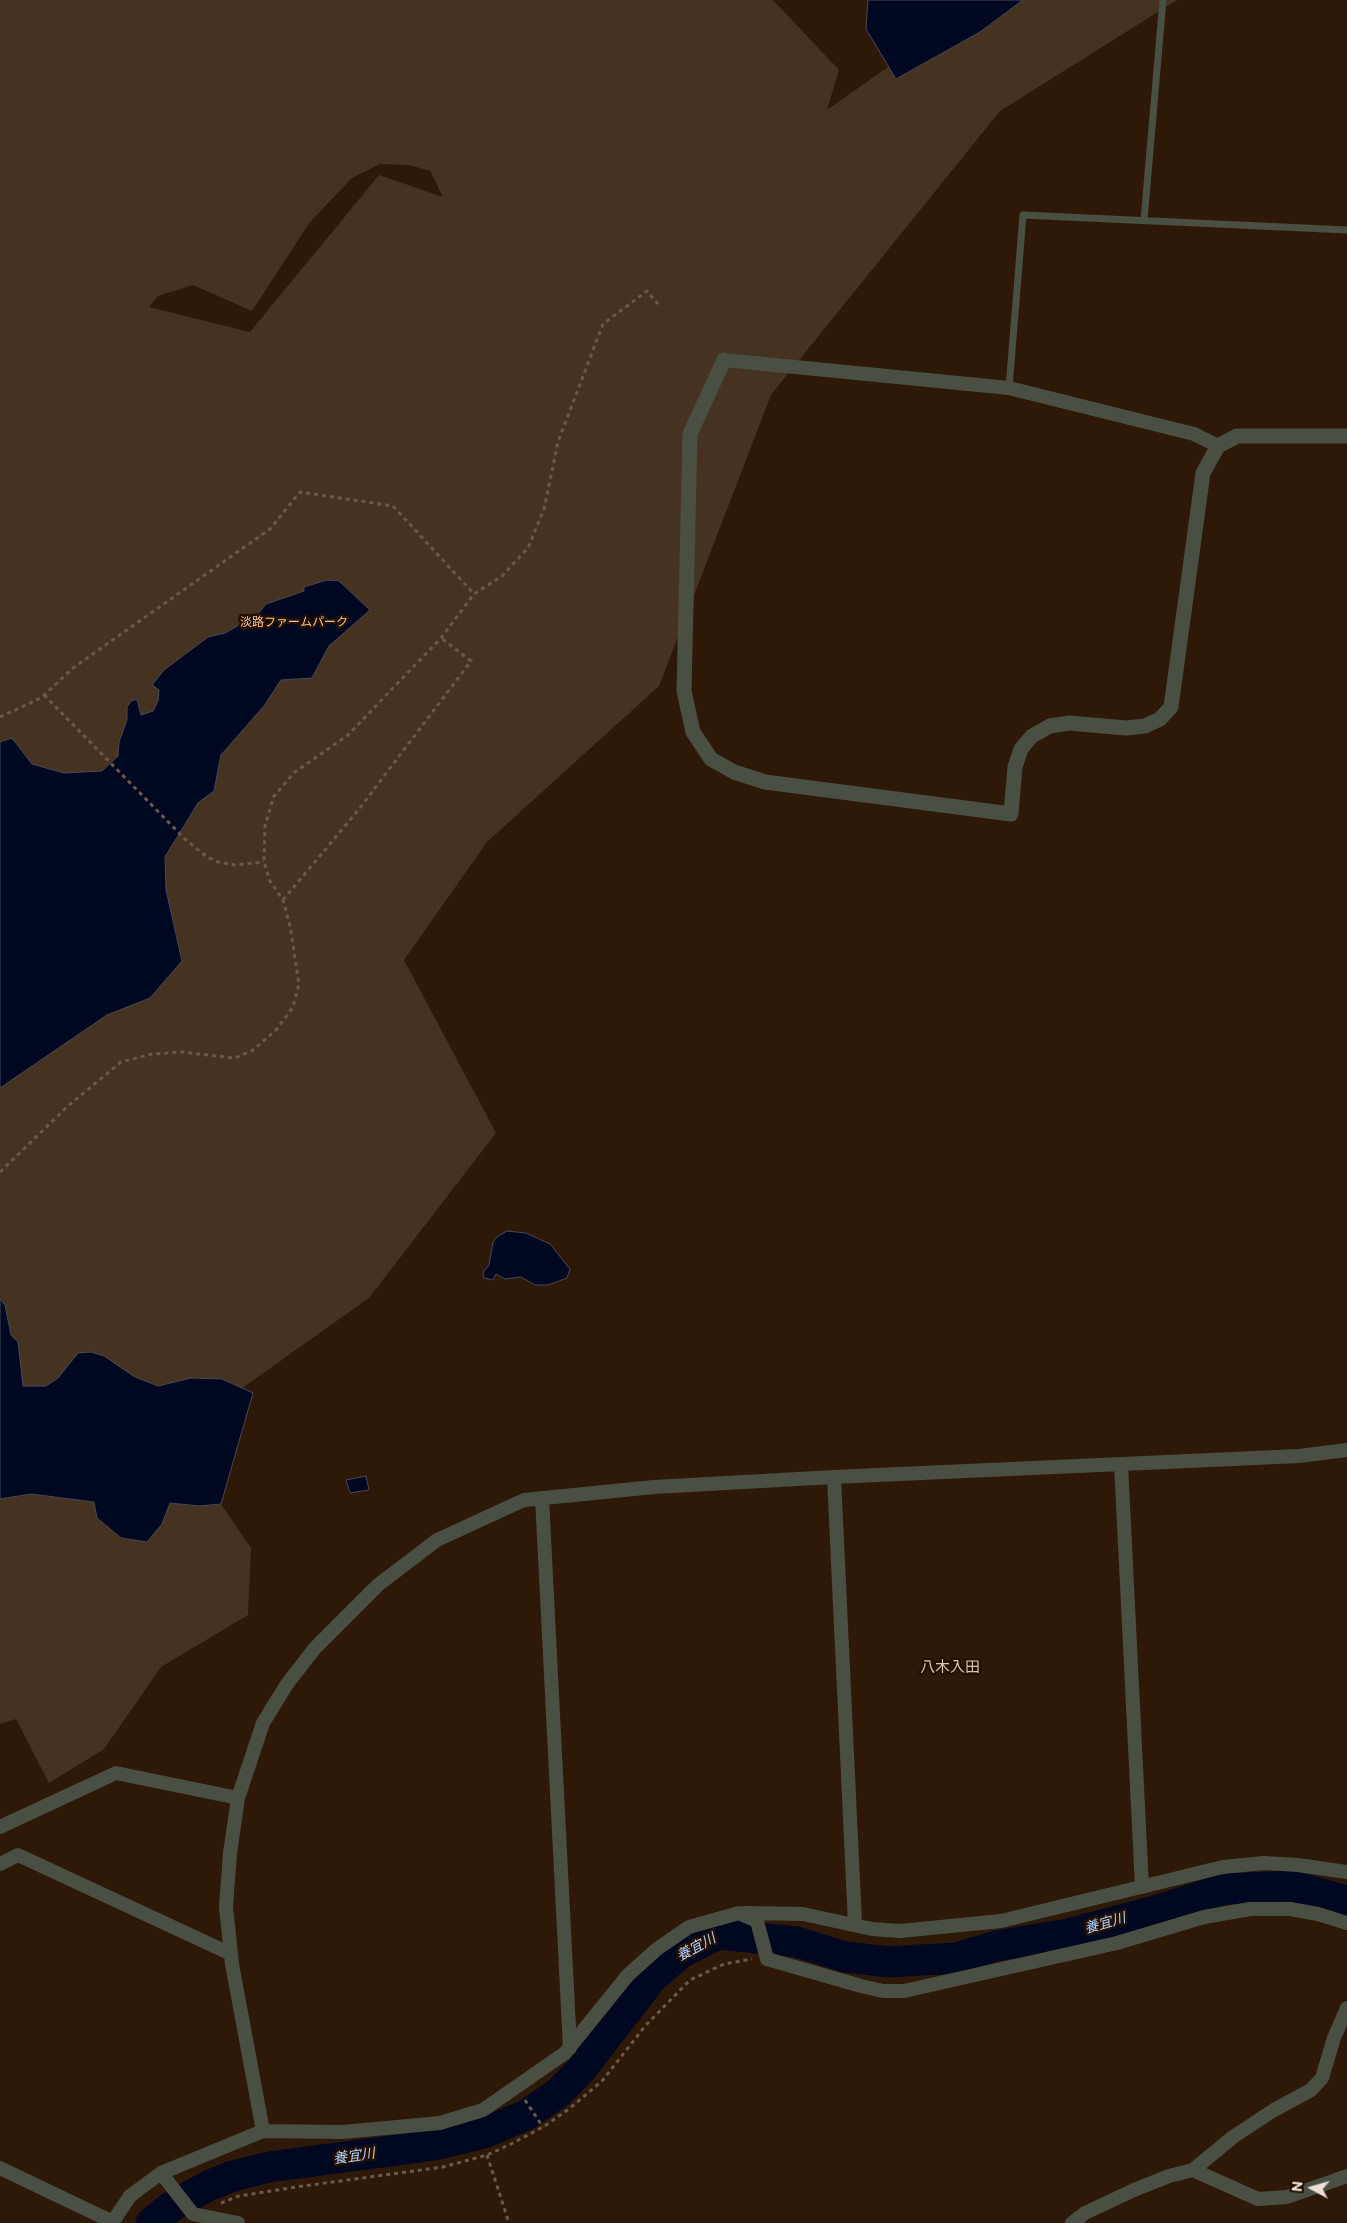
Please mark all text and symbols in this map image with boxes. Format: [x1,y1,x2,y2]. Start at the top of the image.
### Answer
park label: 淡路ファームパーク [240,615,348,629]
district label: 八木入田 [920,1658,980,1676]
water label: 養宜川 [1082,1909,1128,1937]
water label: 養宜川 [674,1930,718,1964]
water label: 養宜川 [332,2145,376,2167]
north arrow [1287,2163,1337,2213]
text: N [1288,2180,1306,2192]

